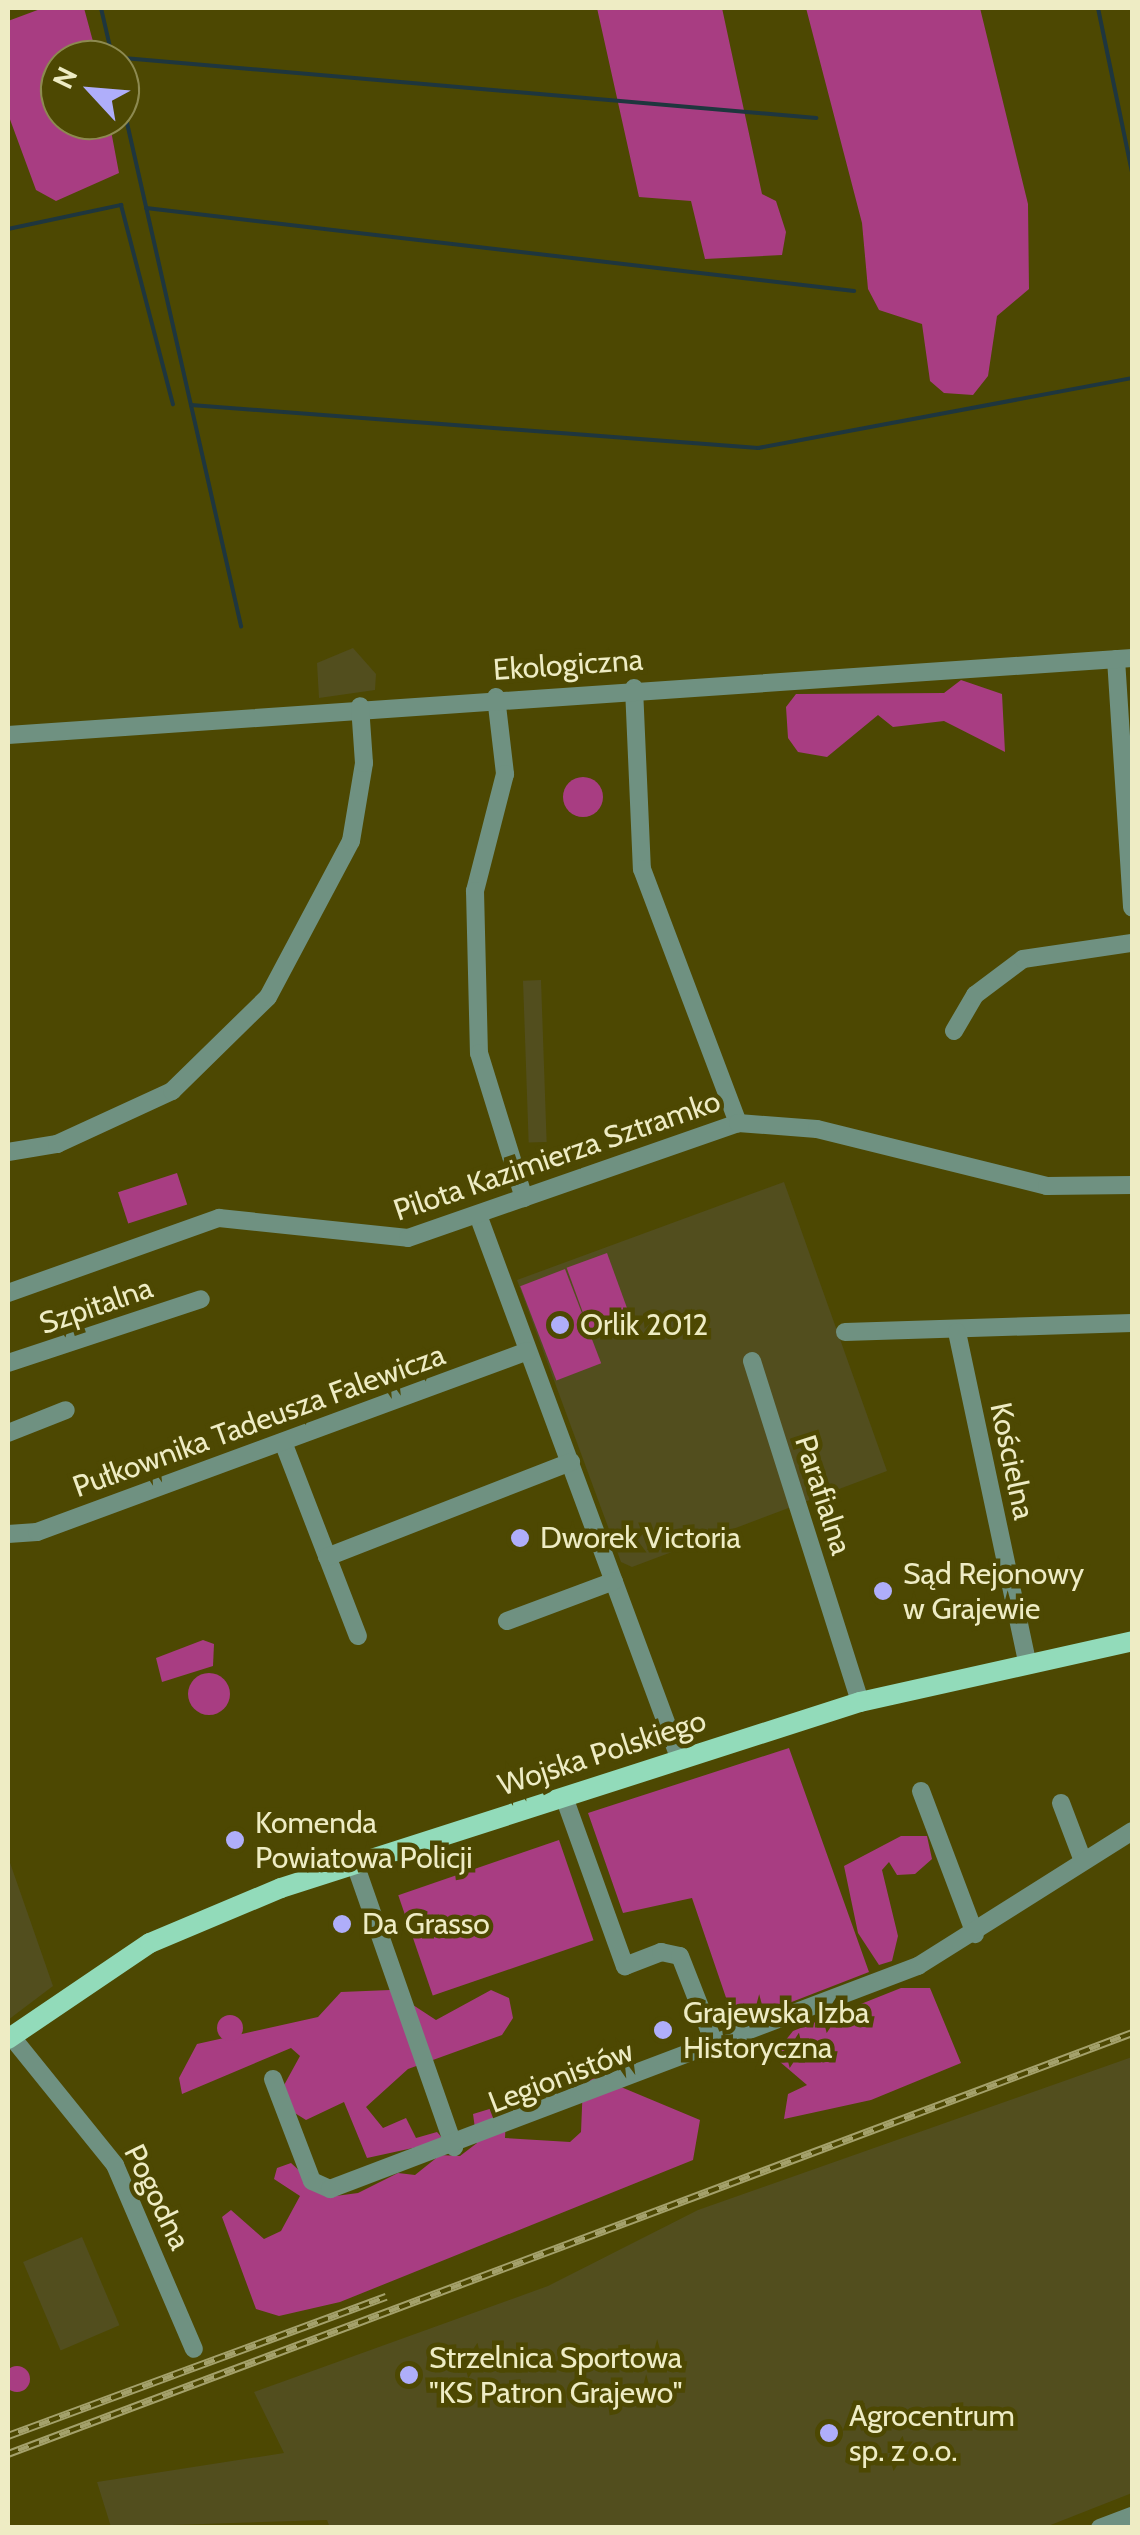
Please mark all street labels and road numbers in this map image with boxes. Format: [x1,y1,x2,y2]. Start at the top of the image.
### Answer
street label: Ekologiczna [492,642,644,688]
street label: Pilota Kazimierza Sztramko [389,1083,725,1229]
street label: Szpitalna [35,1270,157,1342]
street label: Pułkownika Tadeusza Falewicza [68,1337,450,1505]
street label: Kościelna [982,1399,1042,1523]
street label: Parafialna [787,1431,859,1559]
street label: Wojska Polskiego [494,1702,710,1804]
street label: Legionistów [484,2033,638,2121]
street label: Pogodna [116,2139,198,2255]

